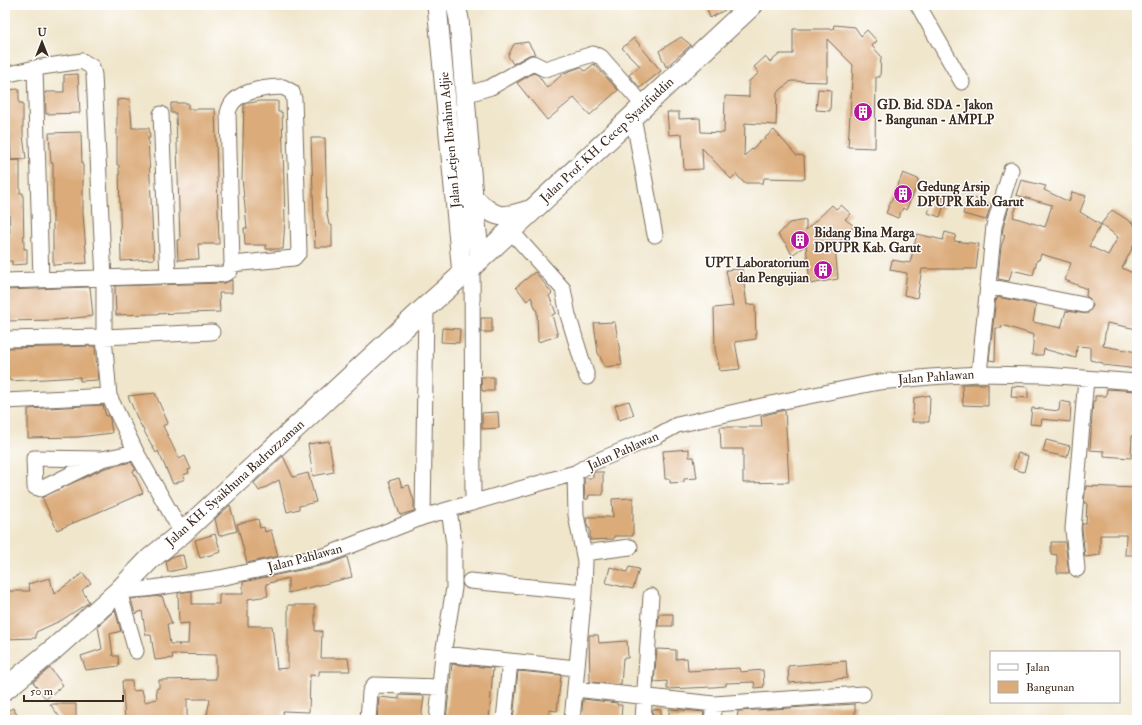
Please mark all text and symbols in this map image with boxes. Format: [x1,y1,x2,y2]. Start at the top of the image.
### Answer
north arrow [22,22,62,62]
text: U [37,26,47,39]
street label: Jalan Letjen Ibrahim Adjie [436,71,464,210]
street label: Jalan Prof. KH. Cecep Syarifuddin [536,74,678,208]
place label: GD. Bid. SDA - Jakon - Bangunan - AMPLP [877,97,995,129]
building icon: GD. Bid. SDA - Jakon - Bangunan - AMPLP [852,101,874,123]
place label: Gedung Arsip DPUPR Kab. Garut [917,179,1024,210]
building icon: Gedung Arsip DPUPR Kab. Garut [892,183,914,205]
place label: Bidang Bina Marga DPUPR Kab. Garut [814,225,921,256]
building icon: Bidang Bina Marga DPUPR Kab. Garut [789,229,811,251]
place label: UPT Laboratorium dan Pengujian [705,255,810,287]
building icon: UPT Laboratorium dan Pengujian [812,259,834,281]
street label: Jalan Pahlawan [896,366,975,388]
street label: Jalan KH. Syaikhuna Badruzzaman [162,416,309,551]
street label: Jalan Pahlawan [584,428,661,474]
street label: Jalan Pahlawan [265,540,344,576]
legend [990,651,1120,703]
text: Jalan [1025,660,1050,675]
scale bar [24,677,123,703]
text: Bangunan [1026,680,1075,695]
text: 50 m [30,684,54,699]

